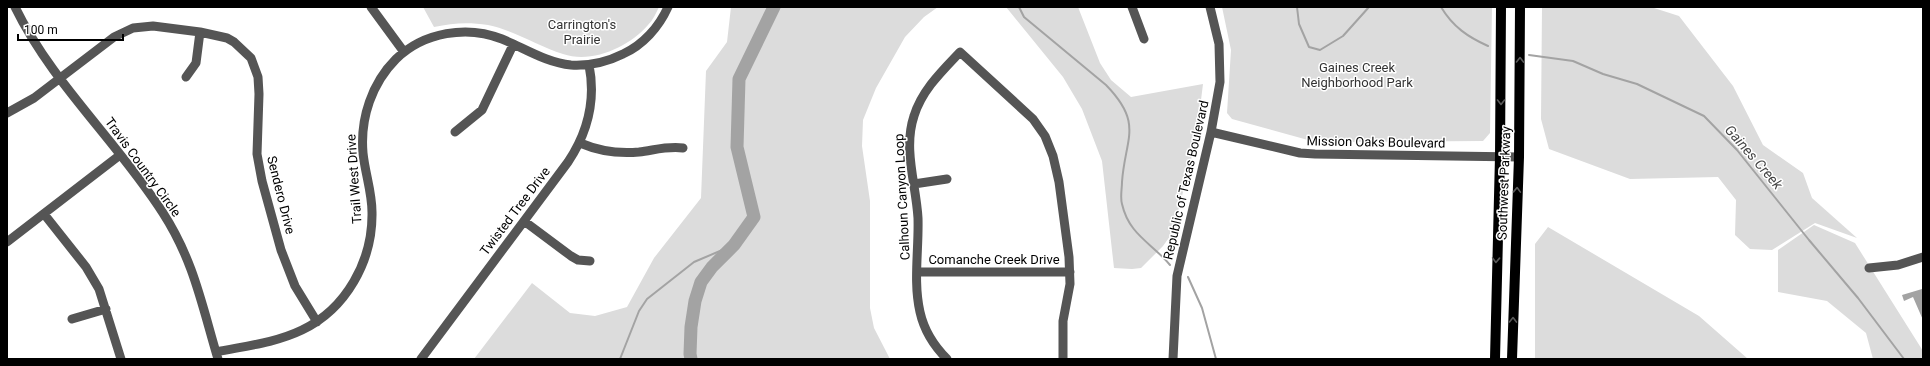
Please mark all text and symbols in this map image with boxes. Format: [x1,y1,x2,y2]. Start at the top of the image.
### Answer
scale bar [18,16,123,42]
park label: Carrington's Prairie [548,17,617,47]
text: 100 m [24,23,58,37]
one-way arrow [1516,57,1524,63]
park label: Gaines Creek Neighborhood Park [1301,60,1413,90]
street label: Republic of Texas Boulevard [1160,99,1212,261]
one-way arrow [1497,99,1505,105]
street label: Travis Country Circle [102,114,184,220]
water label: Gaines Creek [1722,122,1787,193]
street label: Southwest Parkway [1495,126,1513,240]
street label: Calhoun Canyon Loop [891,133,913,261]
street label: Mission Oaks Boulevard [1306,133,1446,151]
street label: Trail West Drive [343,134,365,224]
street label: Sendero Drive [264,154,298,236]
street label: Twisted Tree Drive [477,164,553,258]
one-way arrow [1513,187,1522,193]
street label: Comanche Creek Drive [928,252,1060,267]
one-way arrow [1492,257,1501,263]
one-way arrow [1509,317,1517,323]

